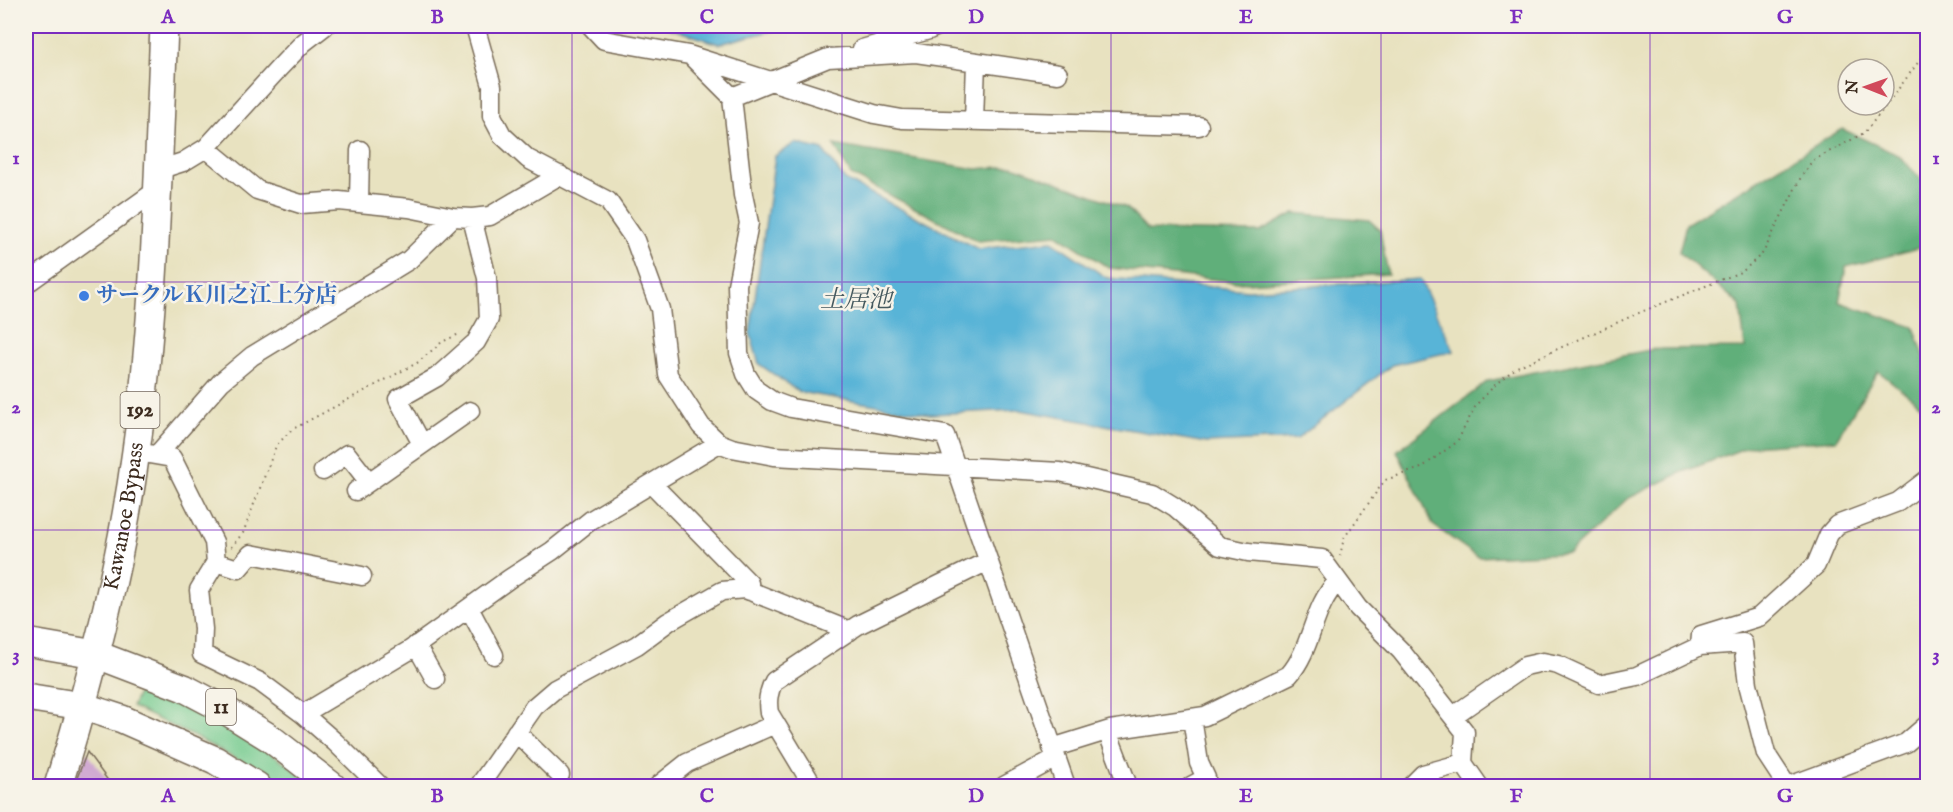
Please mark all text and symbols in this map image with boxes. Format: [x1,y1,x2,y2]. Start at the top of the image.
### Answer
text: A [160,5,176,30]
text: B [430,5,444,30]
text: C [700,5,714,30]
text: D [968,5,984,30]
text: E [1239,5,1253,30]
text: F [1510,5,1523,30]
text: G [1777,5,1794,30]
north arrow [1836,57,1896,117]
text: N [1843,80,1863,95]
text: 1 [12,146,20,171]
text: 1 [1932,146,1940,171]
place label: サークルＫ川之江上分店 [96,282,337,310]
water label: 土居池 [820,285,895,316]
marker: サークルＫ川之江上分店 [77,289,91,303]
road number: 192 [120,392,160,428]
text: 2 [11,395,21,420]
text: 2 [1931,395,1941,420]
street label: Kawanoe Bypass [97,441,151,593]
text: 3 [12,643,20,668]
text: 3 [1932,643,1940,668]
road number: 11 [206,689,236,725]
text: A [160,784,176,809]
text: B [430,784,444,809]
text: C [700,784,714,809]
text: D [968,784,984,809]
text: E [1239,784,1253,809]
text: F [1510,784,1523,809]
text: G [1777,784,1794,809]

